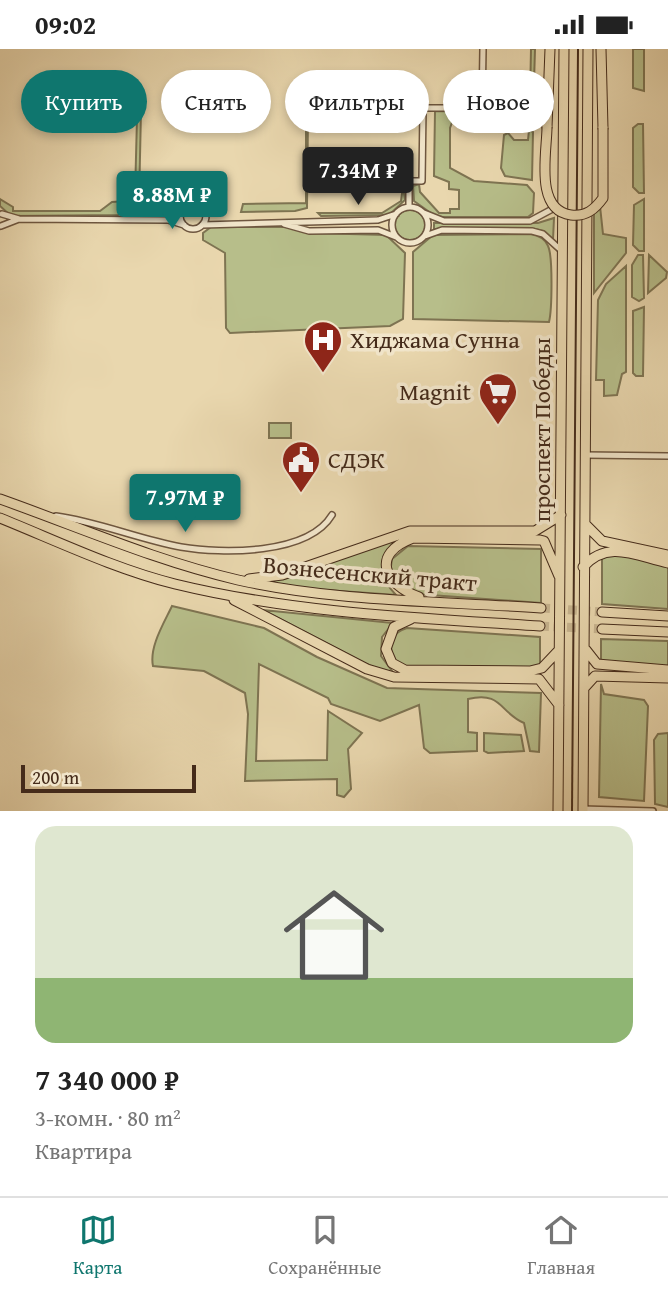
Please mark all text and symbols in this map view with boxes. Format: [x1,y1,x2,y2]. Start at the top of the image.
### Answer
text: 09:02 [35,5,96,44]
chip: Купить [21,70,147,133]
chip: Снять [161,70,271,133]
chip: Фильтры [285,70,429,133]
chip: Новое [443,70,554,133]
pin: 7.34M ₽ [293,148,423,207]
text: 7.34M ₽ [318,153,398,186]
pin: 8.88M ₽ [107,171,237,231]
text: 8.88M ₽ [132,177,212,210]
hospital icon: Хиджама Сунна [302,319,344,374]
place label: Хиджама Сунна [350,322,520,357]
street label: проспект Победы [524,337,559,522]
supermarket icon: Magnit [477,371,519,426]
place label: Magnit [399,374,472,409]
public building icon: СДЭК [280,439,322,494]
place label: СДЭК [328,442,385,477]
pin: 7.97M ₽ [120,475,250,534]
text: 7.97M ₽ [145,480,225,513]
street label: Вознесенский тракт [262,547,479,600]
scale bar [21,762,196,794]
text: 200 m [32,763,79,791]
icon: home [271,872,397,998]
text: 7 340 000 ₽ [35,1057,179,1101]
text: 3-комн. · 80 m² [35,1101,181,1134]
text: Квартира [35,1134,132,1167]
tab: Карта [73,1211,122,1281]
tab: Сохранённые [268,1211,381,1281]
tab: Главная [527,1211,595,1281]

